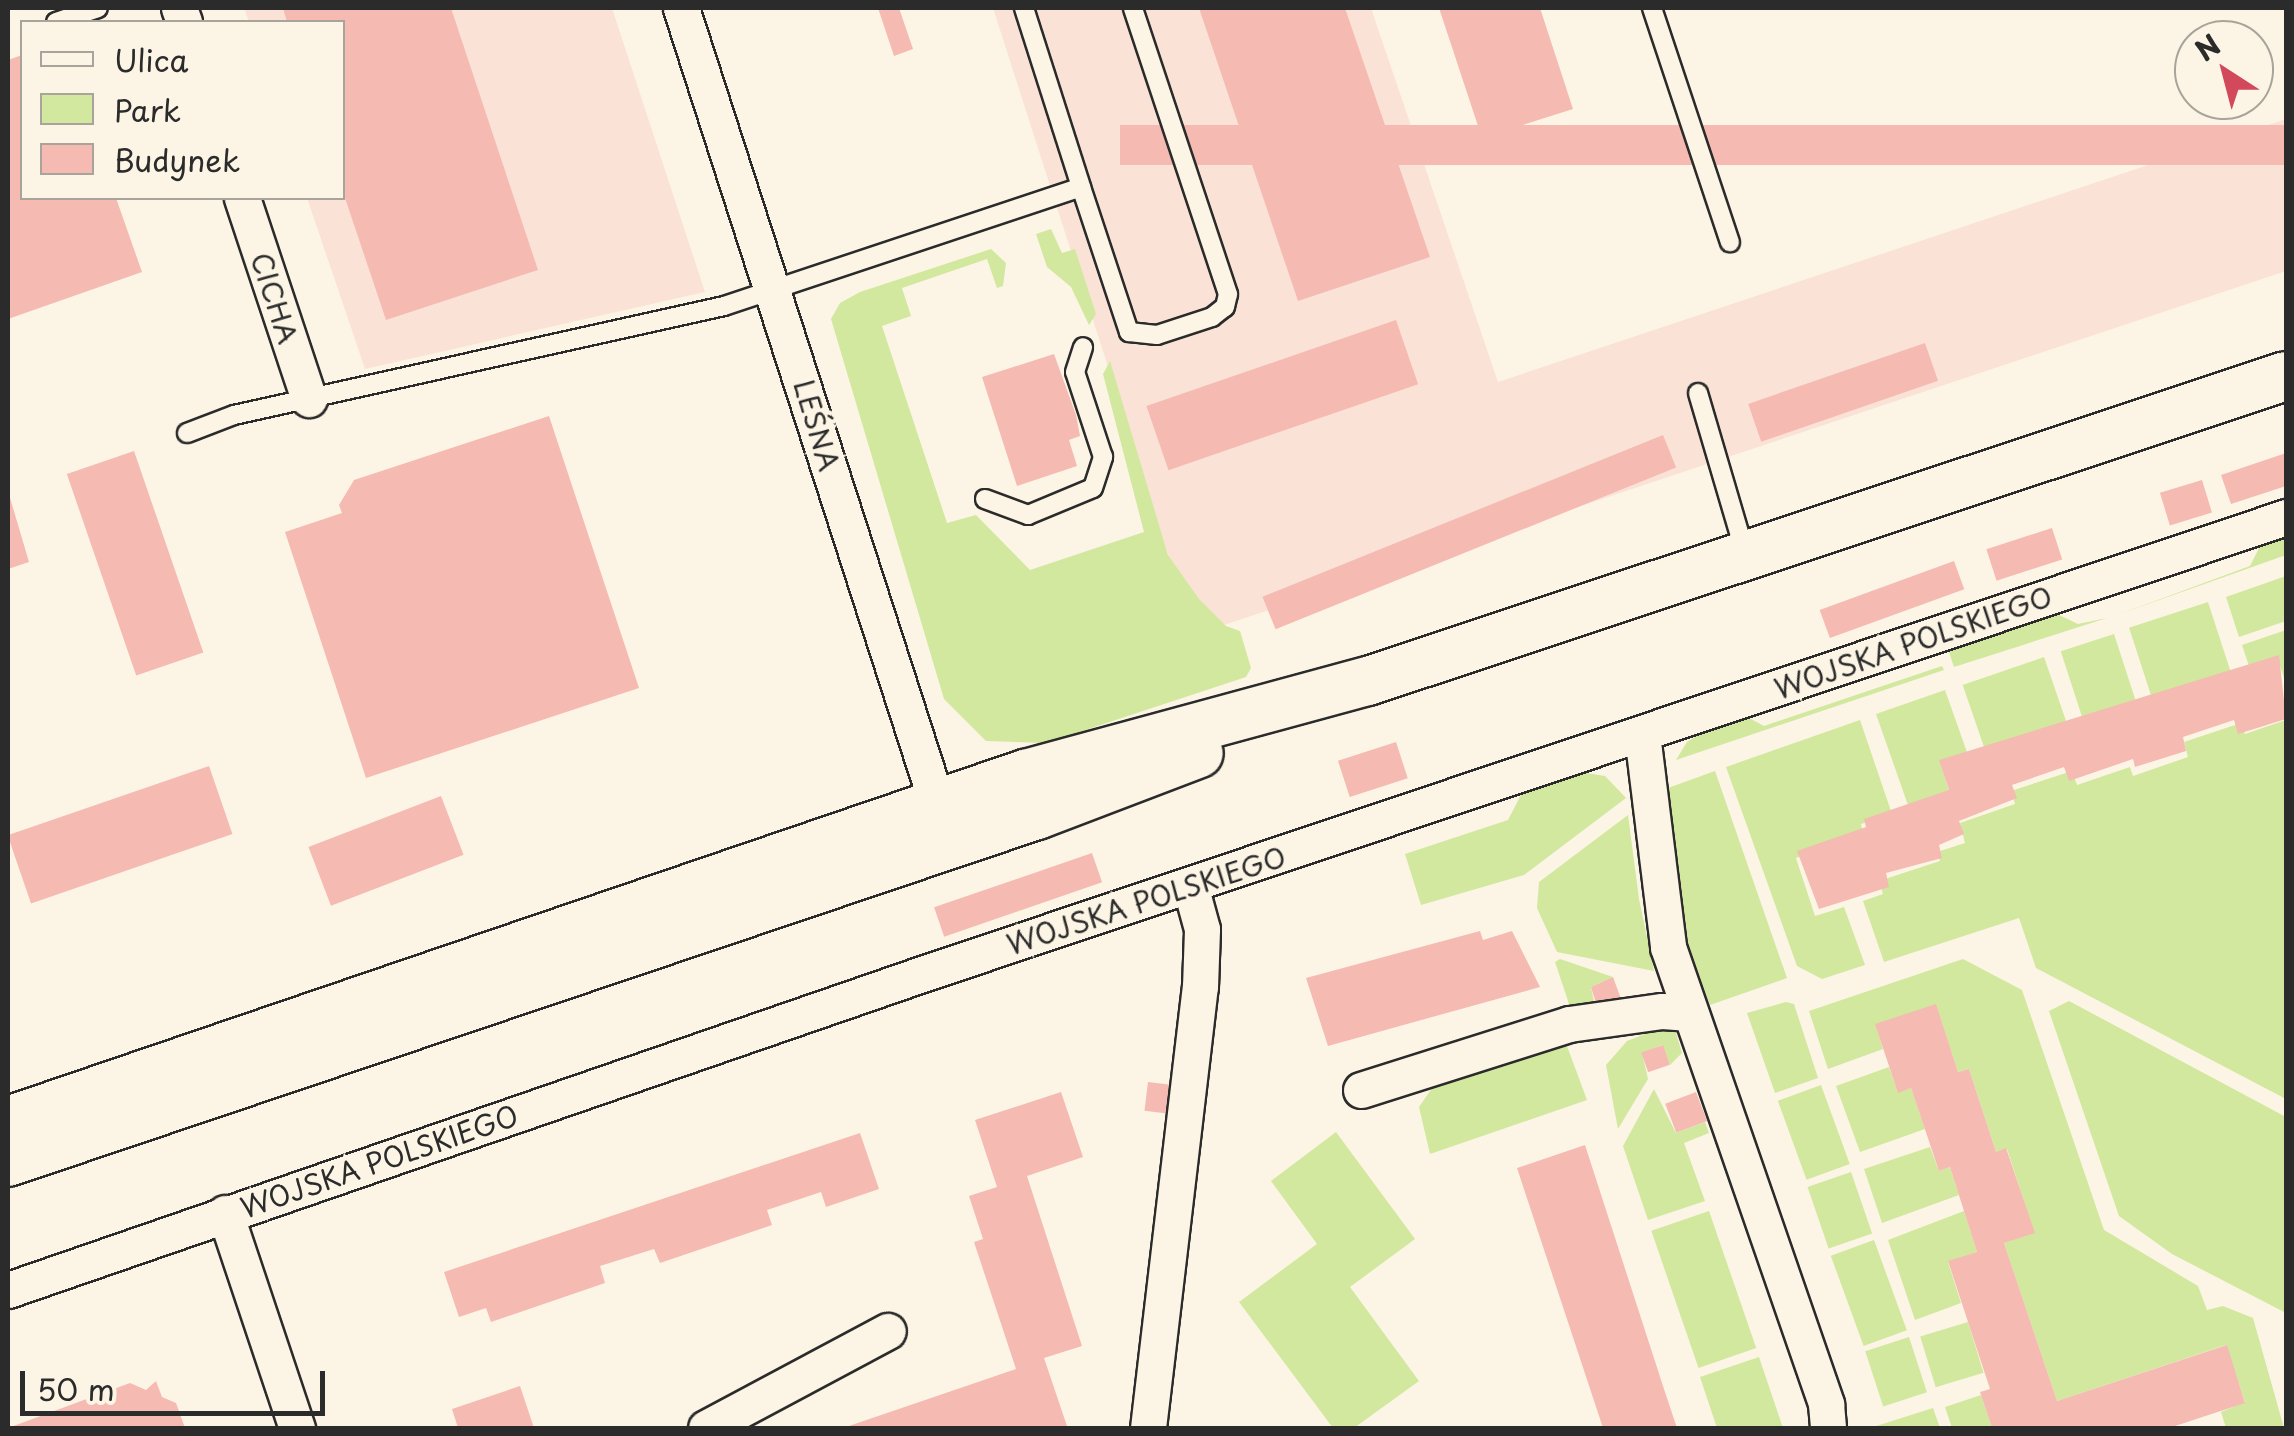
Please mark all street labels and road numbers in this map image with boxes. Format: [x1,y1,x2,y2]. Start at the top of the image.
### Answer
street label: CICHA [245,248,305,348]
street label: LEŚNA [787,375,847,475]
street label: WOJSKA POLSKIEGO [1770,579,2056,705]
street label: WOJSKA POLSKIEGO [1003,839,1289,961]
street label: WOJSKA POLSKIEGO [236,1098,522,1224]

